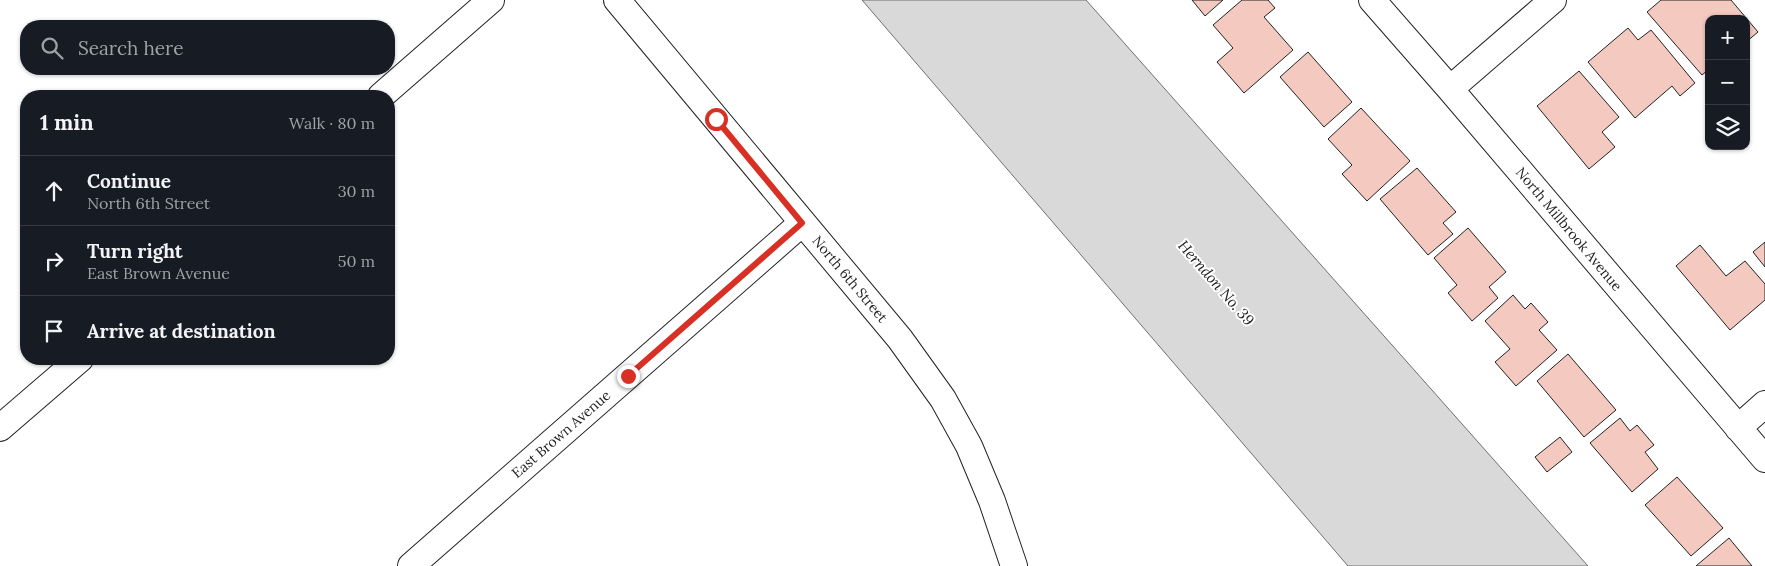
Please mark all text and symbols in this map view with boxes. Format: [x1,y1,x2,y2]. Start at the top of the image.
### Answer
map controls [1705,15,1750,150]
button: + [1705,15,1750,60]
search box [20,20,395,75]
icon: search [38,34,66,62]
text: Search here [78,36,184,60]
button: − [1705,60,1750,105]
button: layers [1705,105,1750,150]
route start [705,108,728,131]
text: 1 min [40,109,94,136]
text: Walk · 80 m [289,113,375,133]
street label: North Millbrook Avenue [1512,163,1626,295]
text: Continue [87,169,171,193]
icon: ahead [40,177,68,205]
text: 30 m [338,181,375,201]
text: North 6th Street [87,193,210,213]
street label: North 6th Street [809,232,892,326]
water label: Herndon No. 39 [1174,236,1258,329]
text: Turn right [87,239,183,263]
icon: right [40,247,68,275]
text: 50 m [338,251,375,271]
text: East Brown Avenue [87,263,230,283]
icon: arrive [40,317,68,345]
text: Arrive at destination [87,319,276,343]
route end [617,365,640,388]
street label: East Brown Avenue [508,386,614,482]

